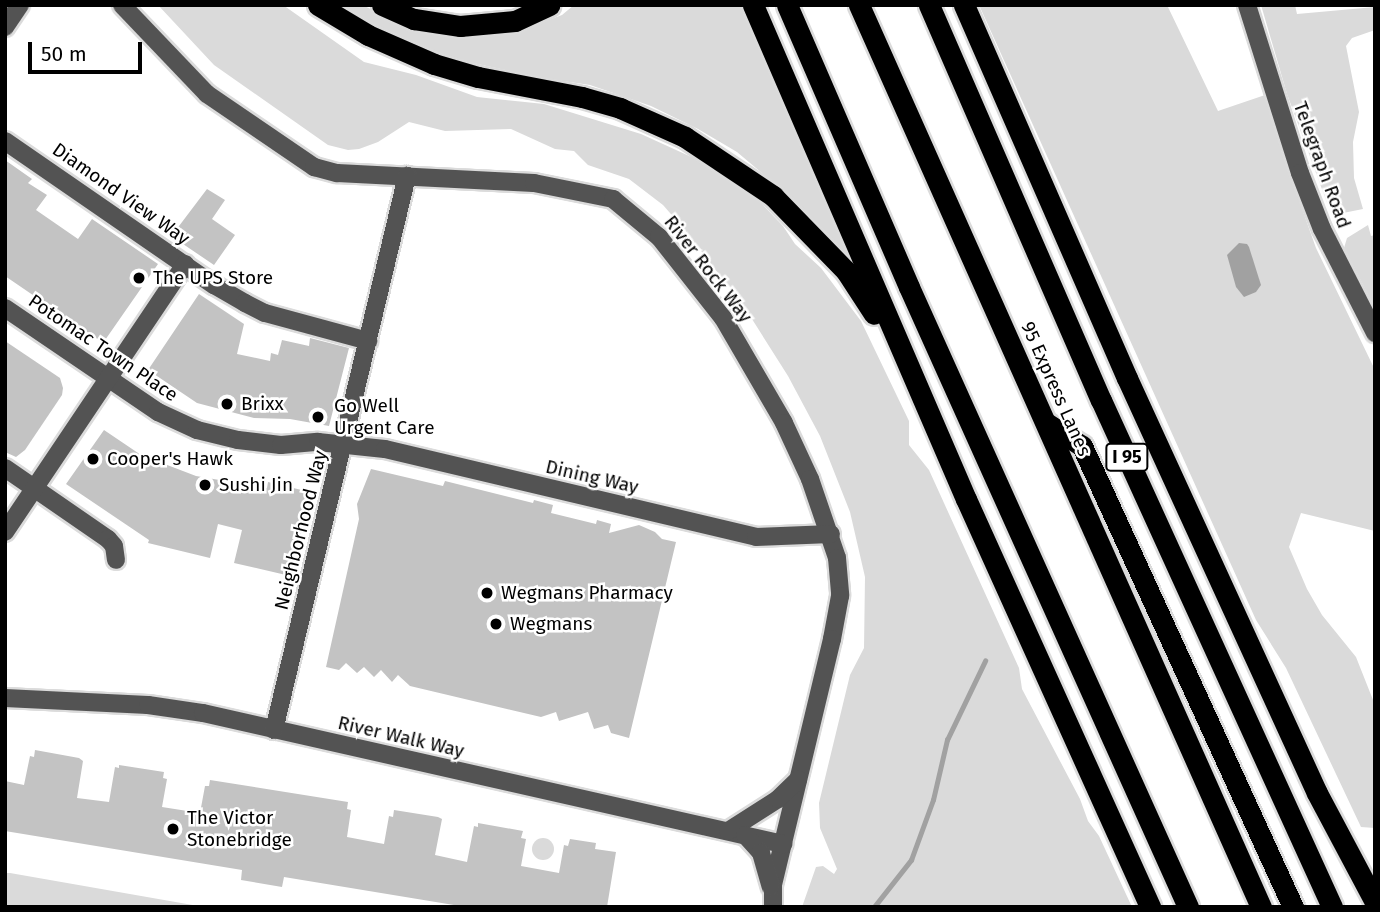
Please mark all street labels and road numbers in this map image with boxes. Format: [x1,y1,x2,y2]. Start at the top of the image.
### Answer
street label: Telegraph Road [1289,99,1355,231]
street label: Diamond View Way [48,138,194,250]
street label: River Rock Way [659,211,757,327]
street label: Potomac Town Place [24,290,182,406]
street label: 95 Express Lanes [1016,318,1096,460]
road number: I 95 [1104,443,1150,472]
street label: Neighborhood Way [270,448,332,612]
street label: Dining Way [543,455,641,499]
street label: River Walk Way [336,711,466,763]

